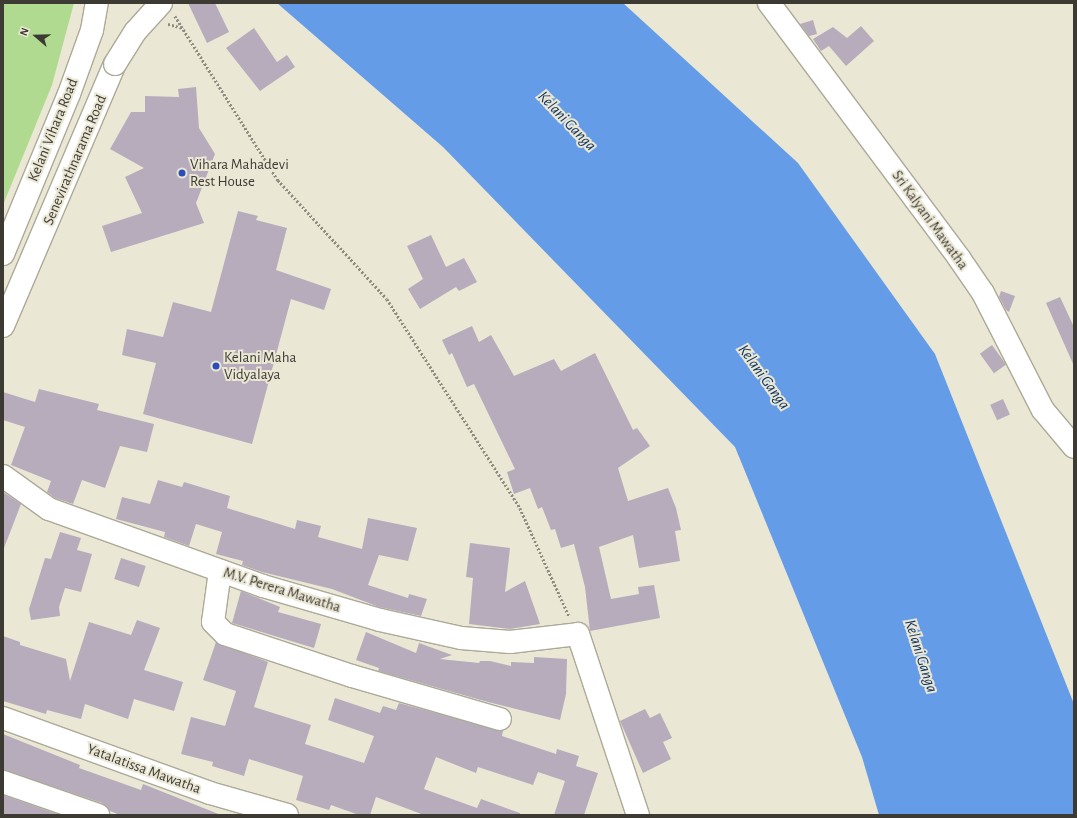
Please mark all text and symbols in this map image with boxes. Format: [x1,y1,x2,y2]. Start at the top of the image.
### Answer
north arrow [16,16,56,56]
text: N [18,26,31,37]
street label: Kelani Vihara Road [24,76,82,184]
water label: Kelani Ganga [534,87,600,155]
street label: Senevirathnarama Road [39,92,111,228]
place label: Vihara Mahadevi Rest House [190,155,289,190]
street label: Sri Kalyani Mawatha [888,167,972,273]
marker: Vihara Mahadevi Rest House [177,168,187,178]
water label: Kelani Ganga [734,341,794,413]
place label: Kelani Maha Vidyalaya [224,348,296,383]
marker: Kelani Maha Vidyalaya [211,361,221,371]
street label: M.V. Perera Mawatha [221,564,343,616]
water label: Kelani Ganga [900,617,942,695]
street label: Yatalatissa Mawatha [85,740,203,798]

